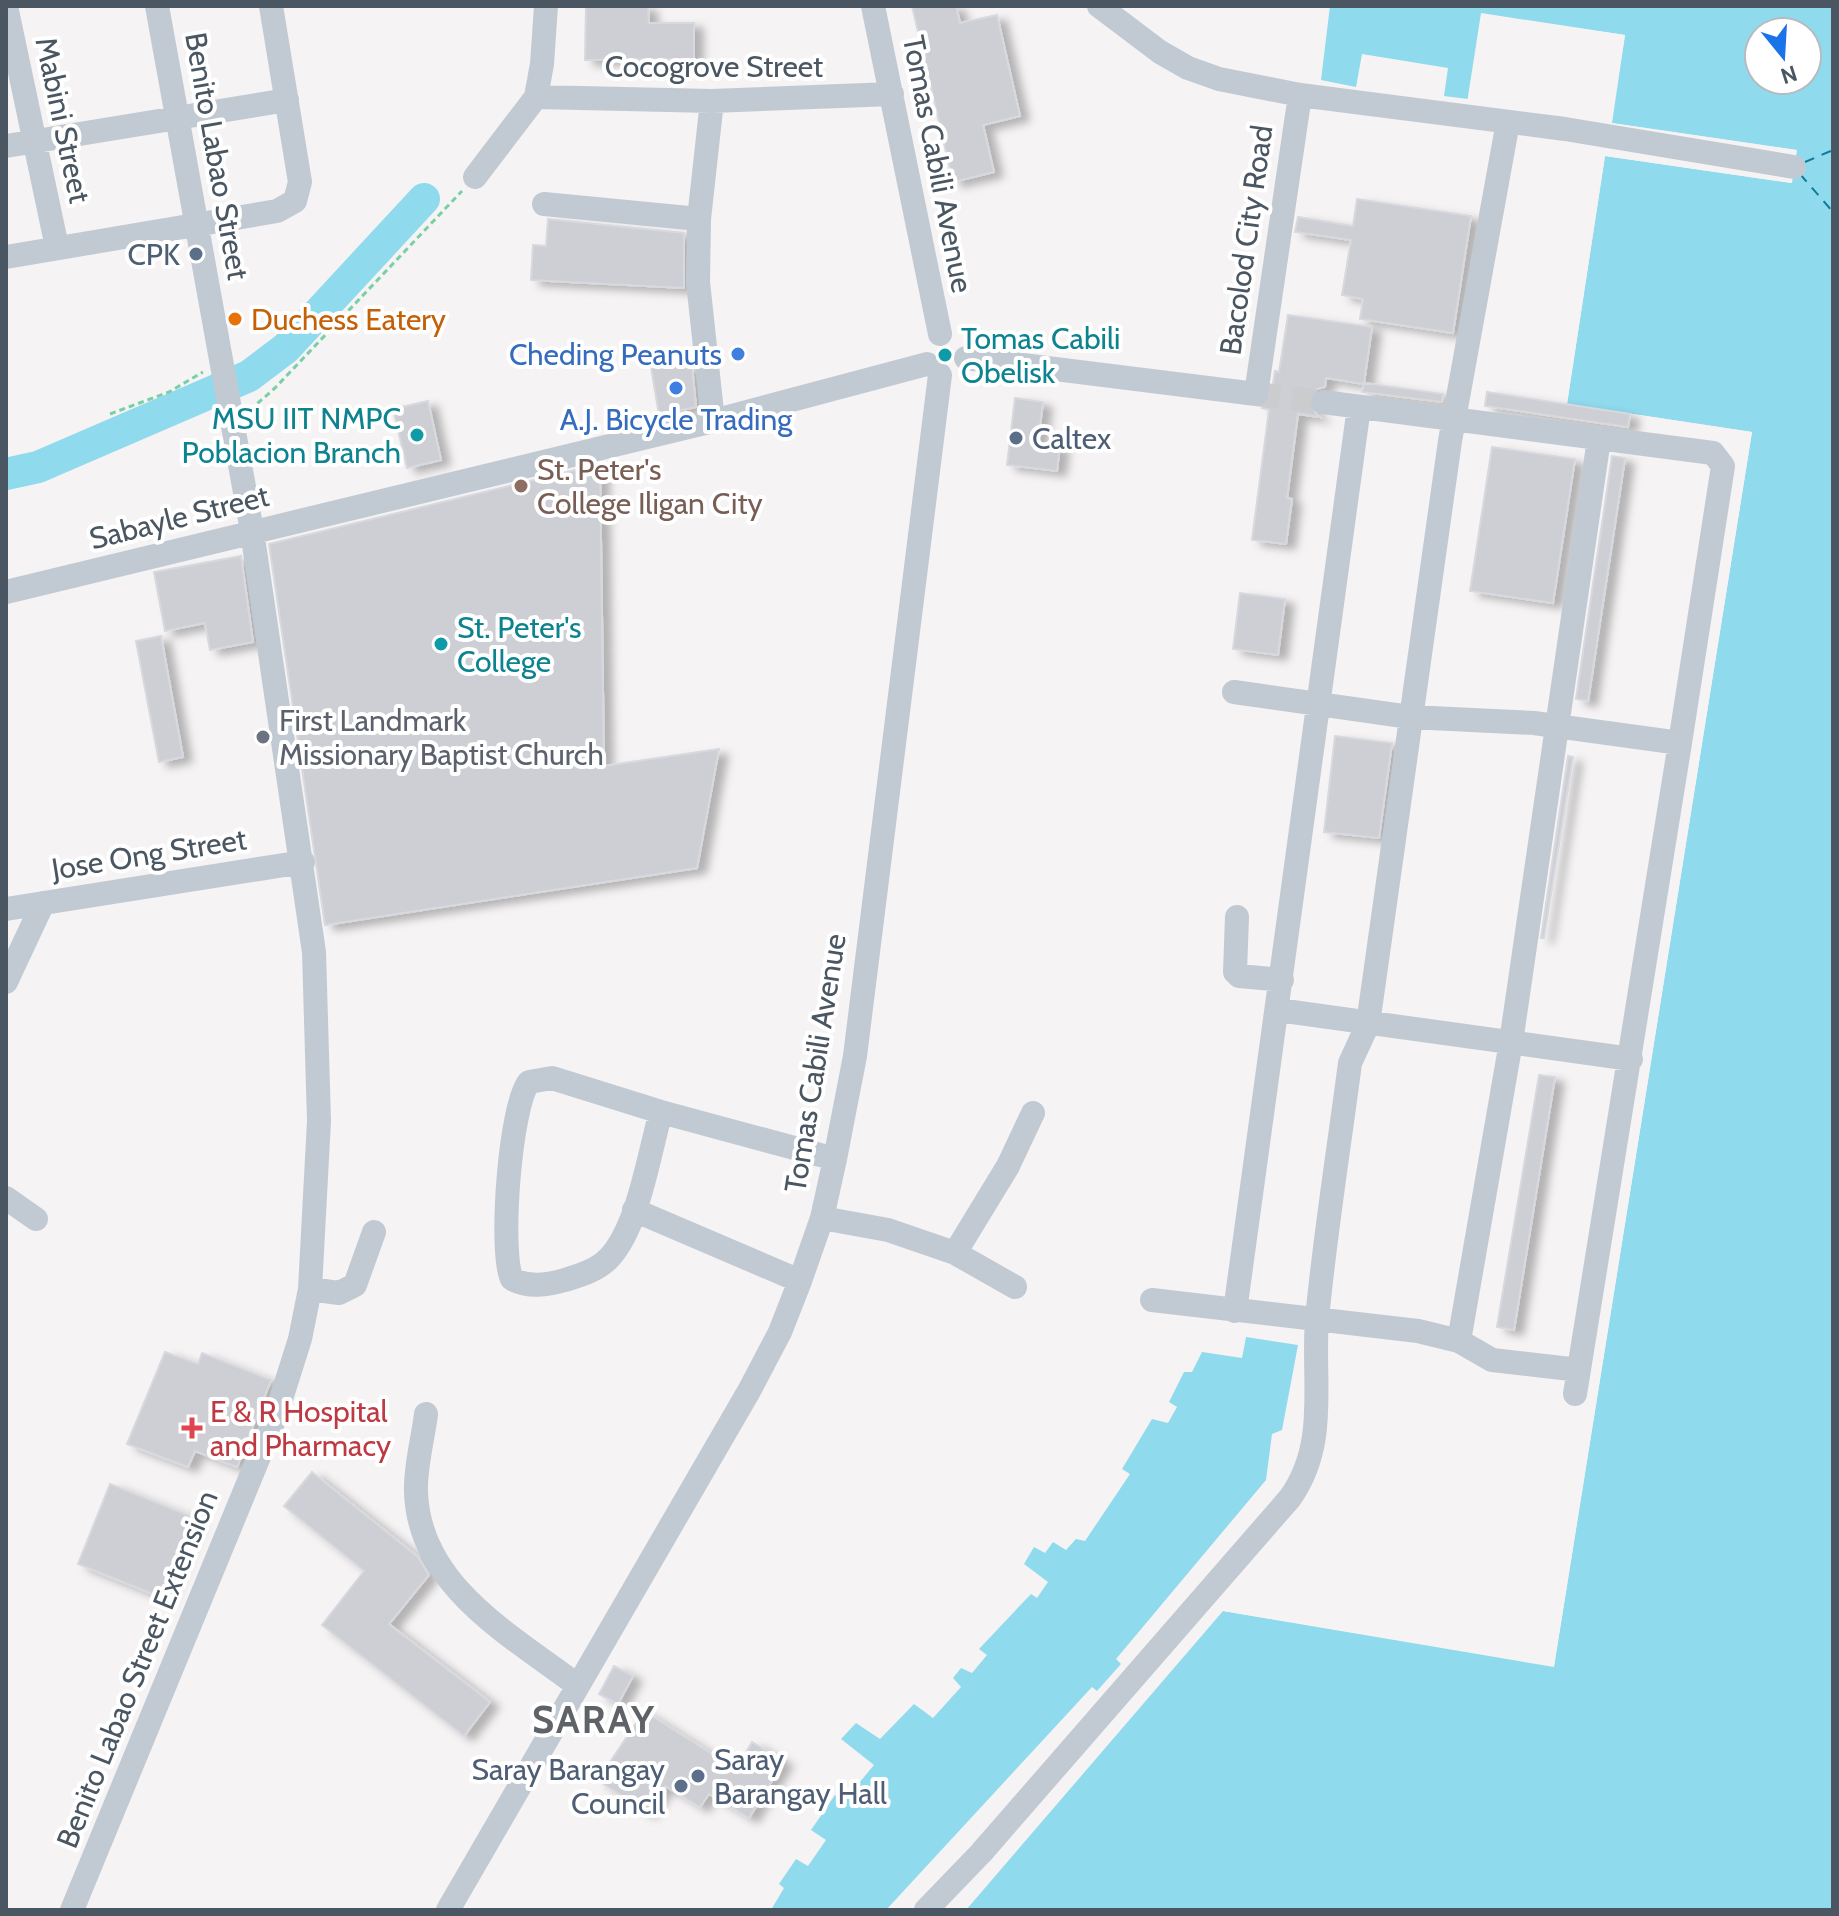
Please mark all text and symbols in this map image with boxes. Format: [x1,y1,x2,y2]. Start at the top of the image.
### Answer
north arrow [1743,16,1823,96]
street label: Benito Labao Street [177,29,257,283]
street label: Tomas Cabili Avenue [895,32,981,296]
street label: Mabini Street [27,34,99,206]
street label: Cocogrove Street [605,48,823,85]
text: N [1777,59,1801,90]
street label: Bacolod City Road [1212,123,1280,357]
place label: CPK [127,236,180,273]
marker: CPK [187,245,205,263]
place label: Duchess Eatery [251,301,446,338]
marker: Duchess Eatery [226,310,244,328]
place label: Tomas Cabili Obelisk [961,320,1120,391]
place label: Cheding Peanuts [509,336,722,373]
marker: Cheding Peanuts [729,345,747,363]
marker: Tomas Cabili Obelisk [936,346,954,364]
marker: A.J. Bicycle Trading [667,379,685,397]
place label: MSU IIT NMPC Poblacion Branch [182,400,401,471]
place label: A.J. Bicycle Trading [560,401,793,438]
place label: Caltex [1032,420,1111,457]
marker: MSU IIT NMPC Poblacion Branch [408,426,426,444]
marker: Caltex [1007,429,1025,447]
place label: St. Peter's College Iligan City [537,451,763,522]
street label: Sabayle Street [85,477,273,557]
marker: St. Peter's College Iligan City [512,477,530,495]
place label: St. Peter's College [457,609,581,680]
marker: St. Peter's College [432,635,450,653]
place label: First Landmark Missionary Baptist Church [279,702,604,773]
marker: First Landmark Missionary Baptist Church [254,728,272,746]
street label: Jose Ong Street [48,820,249,888]
street label: Tomas Cabili Avenue [776,931,854,1195]
place label: E & R Hospital and Pharmacy [210,1393,391,1464]
marker: E & R Hospital and Pharmacy [181,1417,203,1439]
street label: Benito Labao Street Extension [48,1485,226,1853]
district label: SARAY [532,1696,656,1743]
place label: Saray Barangay Hall [714,1741,887,1812]
place label: Saray Barangay Council [471,1751,665,1822]
marker: Saray Barangay Hall [689,1767,707,1785]
marker: Saray Barangay Council [672,1777,690,1795]

